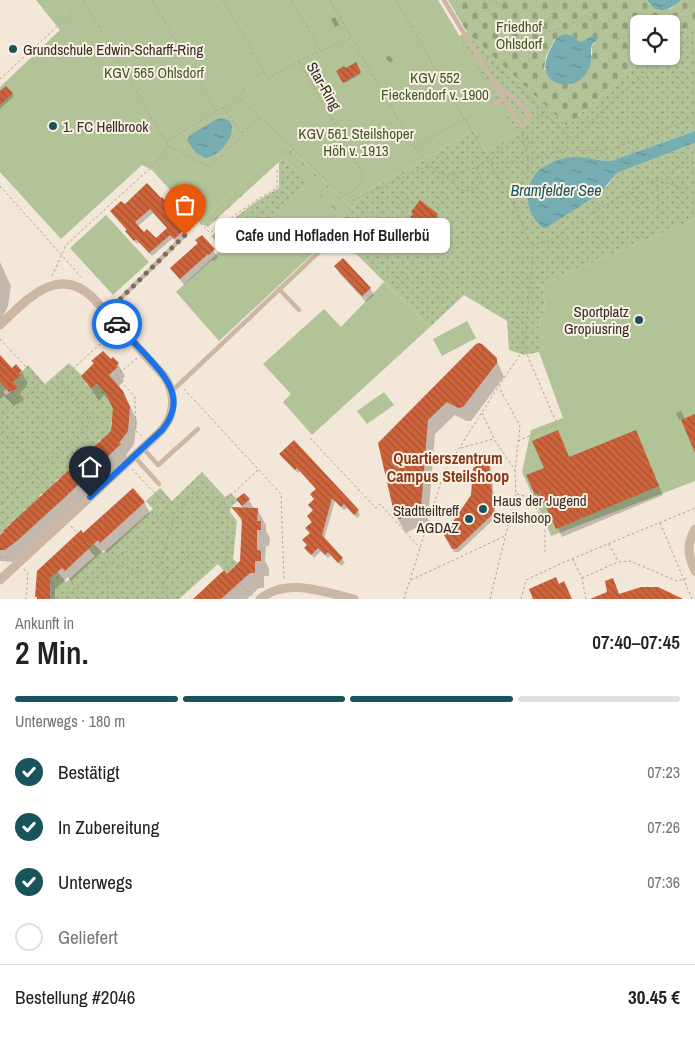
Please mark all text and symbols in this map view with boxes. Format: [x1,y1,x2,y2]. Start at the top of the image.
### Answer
map controls [630,15,680,65]
button: locate [630,15,680,65]
park label: Friedhof Ohlsdorf [496,16,543,54]
place label: Grundschule Edwin-Scharff-Ring [23,39,203,60]
marker: Grundschule Edwin-Scharff-Ring [7,43,19,55]
street label: Star-Ring [302,58,346,114]
park label: KGV 565 Ohlsdorf [104,62,204,83]
park label: KGV 552 Fieckendorf v. 1900 [381,67,489,105]
place label: 1. FC Hellbrook [63,116,149,137]
marker: 1. FC Hellbrook [47,120,59,132]
park label: KGV 561 Steilshoper Höh v. 1913 [298,123,414,161]
water label: Bramfelder See [510,179,602,201]
pin [164,184,206,235]
icon: bag [171,191,199,219]
callout: Cafe und Hofladen Hof Bullerbü [215,218,450,252]
text: Cafe und Hofladen Hof Bullerbü [236,224,429,246]
courier [92,299,142,349]
place label: Sportplatz Gropiusring [564,301,629,339]
icon: car [103,310,131,338]
marker: Sportplatz Gropiusring [633,314,645,326]
pin [69,446,111,497]
district label: Quartierszentrum Campus Steilshoop [387,447,509,487]
icon: home [76,453,104,481]
place label: Haus der Jugend Steilshoop [493,490,587,528]
place label: Stadtteiltreff AGDAZ [393,500,459,538]
marker: Haus der Jugend Steilshoop [477,503,489,515]
marker: Stadtteiltreff AGDAZ [463,513,475,525]
text: Ankunft in [15,612,74,634]
text: 07:40–07:45 [592,629,680,655]
text: 2 Min. [15,631,89,674]
text: Unterwegs · 180 m [15,710,125,732]
icon: check [15,758,43,786]
text: Bestätigt [58,759,120,785]
text: 07:23 [647,761,680,783]
icon: check [15,813,43,841]
text: In Zubereitung [58,814,159,840]
text: 07:26 [647,816,680,838]
icon: check [15,868,43,896]
text: Unterwegs [58,869,132,895]
text: 07:36 [647,871,680,893]
text: Geliefert [58,924,118,950]
text: Bestellung #2046 [15,984,135,1010]
text: 30.45 € [628,984,680,1010]

